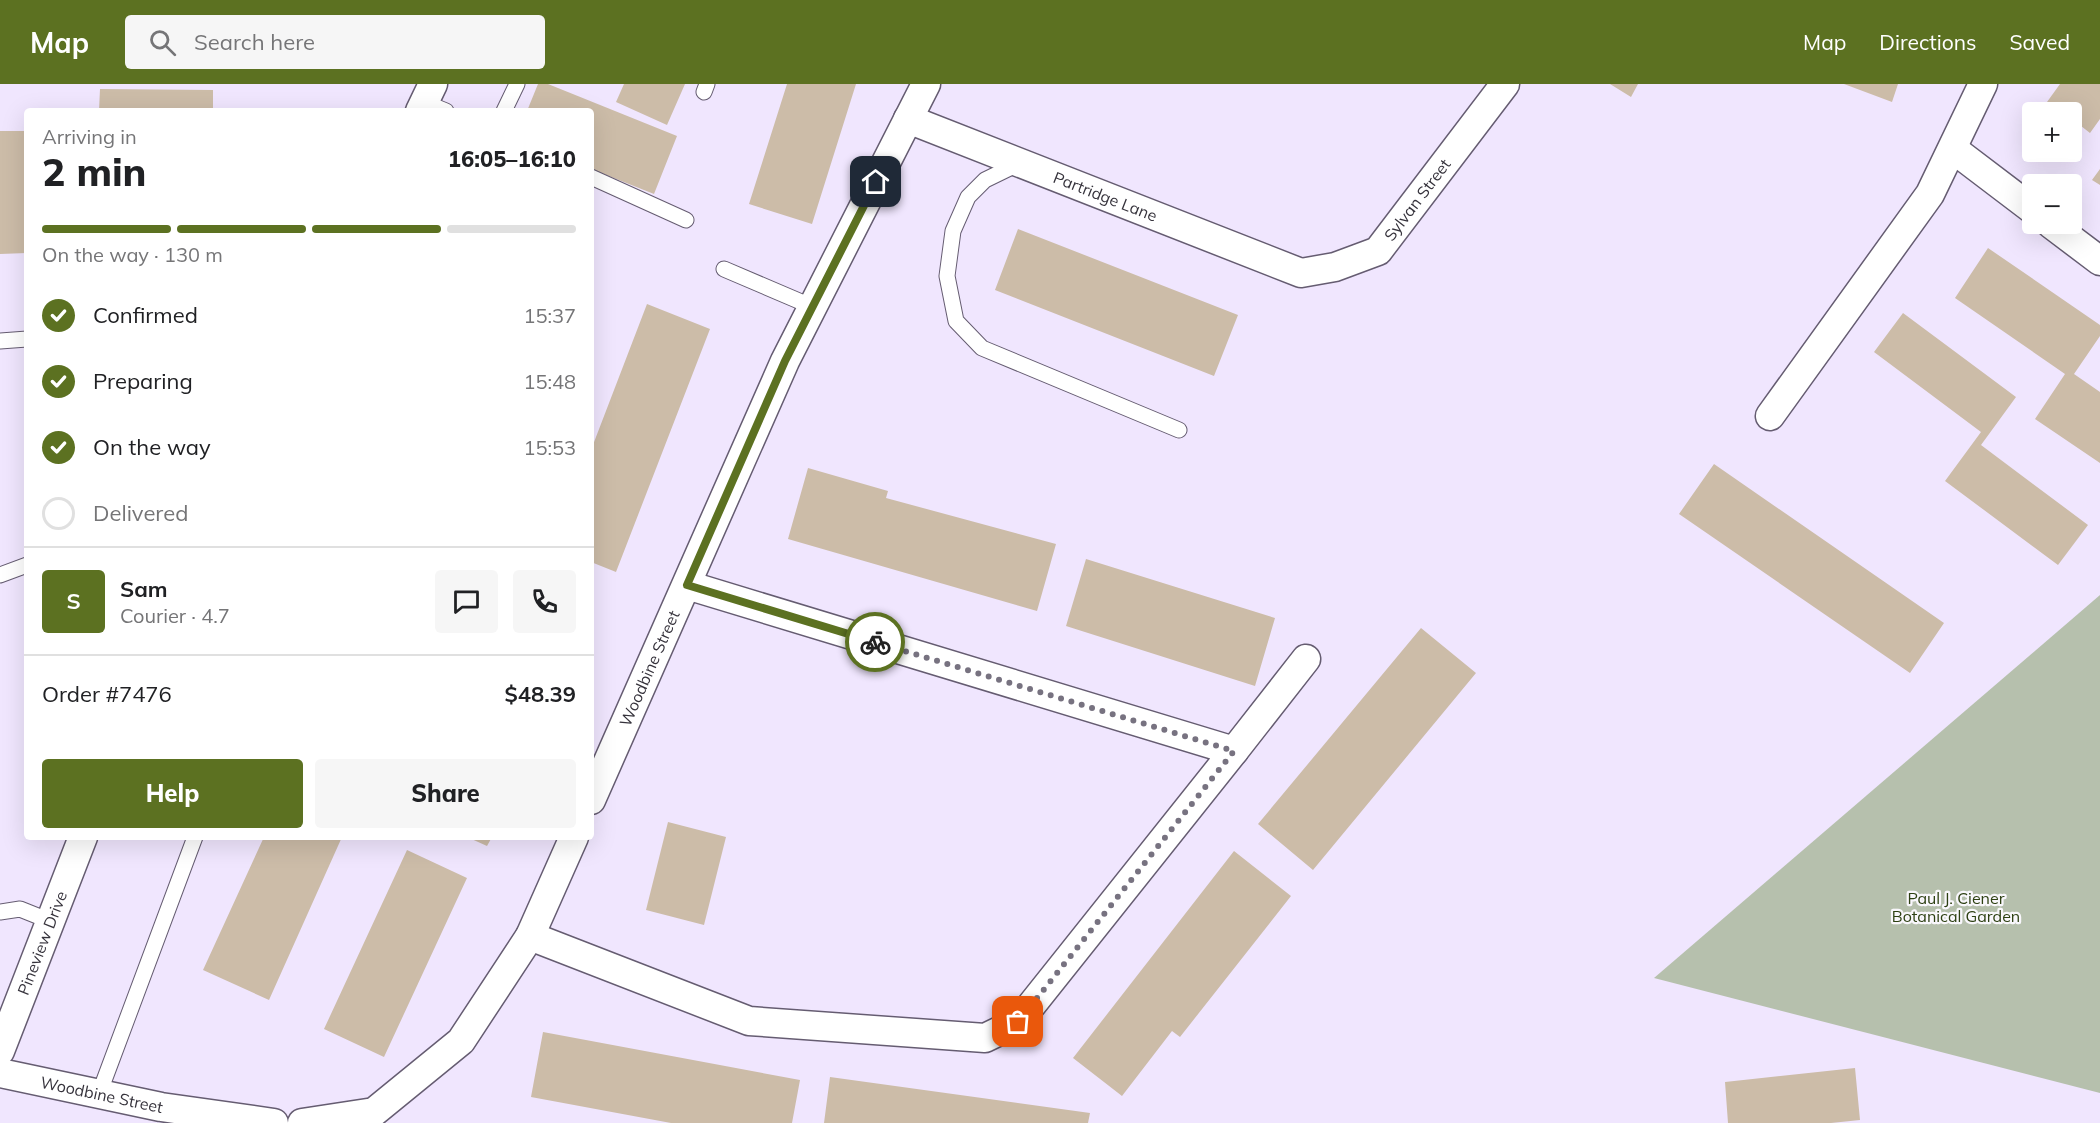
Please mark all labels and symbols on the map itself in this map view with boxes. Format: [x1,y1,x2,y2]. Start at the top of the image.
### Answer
street label: Sylvan Street [1379,154,1455,245]
pin [850,156,901,207]
street label: Partridge Lane [1051,167,1160,226]
street label: Woodbine Street [615,607,684,729]
courier [845,612,905,672]
street label: Pineview Drive [13,888,71,998]
park label: Paul J. Ciener Botanical Garden [1892,888,2020,926]
pin [992,996,1043,1047]
street label: Woodbine Street [39,1072,165,1117]

